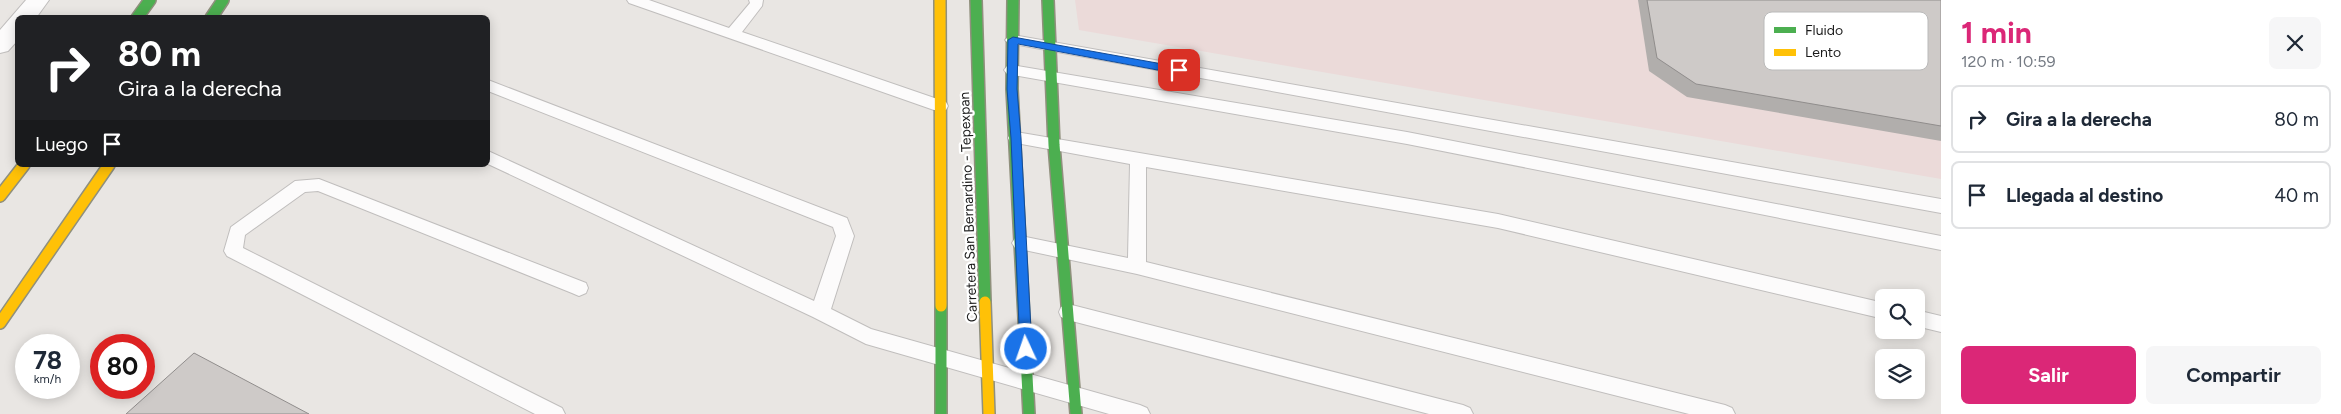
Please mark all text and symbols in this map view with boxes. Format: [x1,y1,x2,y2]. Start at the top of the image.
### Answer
legend [1764,12,1928,70]
text: 1 min [1961,14,2032,51]
button: close [2269,17,2321,69]
text: Fluido [1805,22,1843,39]
text: 80 m [118,33,201,75]
icon: right [35,35,100,100]
text: Lento [1805,44,1841,61]
pin [1158,49,1200,91]
text: 120 m · 10:59 [1961,52,2056,71]
icon: arrive [1165,56,1193,84]
text: Gira a la derecha [118,75,282,102]
street label: Carretera San Bernardino - Tepexpan [956,91,981,322]
icon: right [1963,105,1991,133]
text: Gira a la derecha [2006,108,2152,131]
text: 80 m [2274,108,2319,131]
icon: arrive [98,130,126,158]
text: Luego [35,133,88,156]
icon: arrive [1963,181,1991,209]
text: Llegada al destino [2006,184,2163,207]
text: 40 m [2274,184,2319,207]
map controls [1875,289,1925,399]
button: search [1875,289,1925,339]
position arrow [999,322,1051,374]
speed limit sign: 80 [90,334,155,399]
text: 78 [33,345,62,375]
button: Salir [1961,346,2136,404]
button: Compartir [2146,346,2321,404]
button: layers [1875,349,1925,399]
text: km/h [34,372,61,386]

